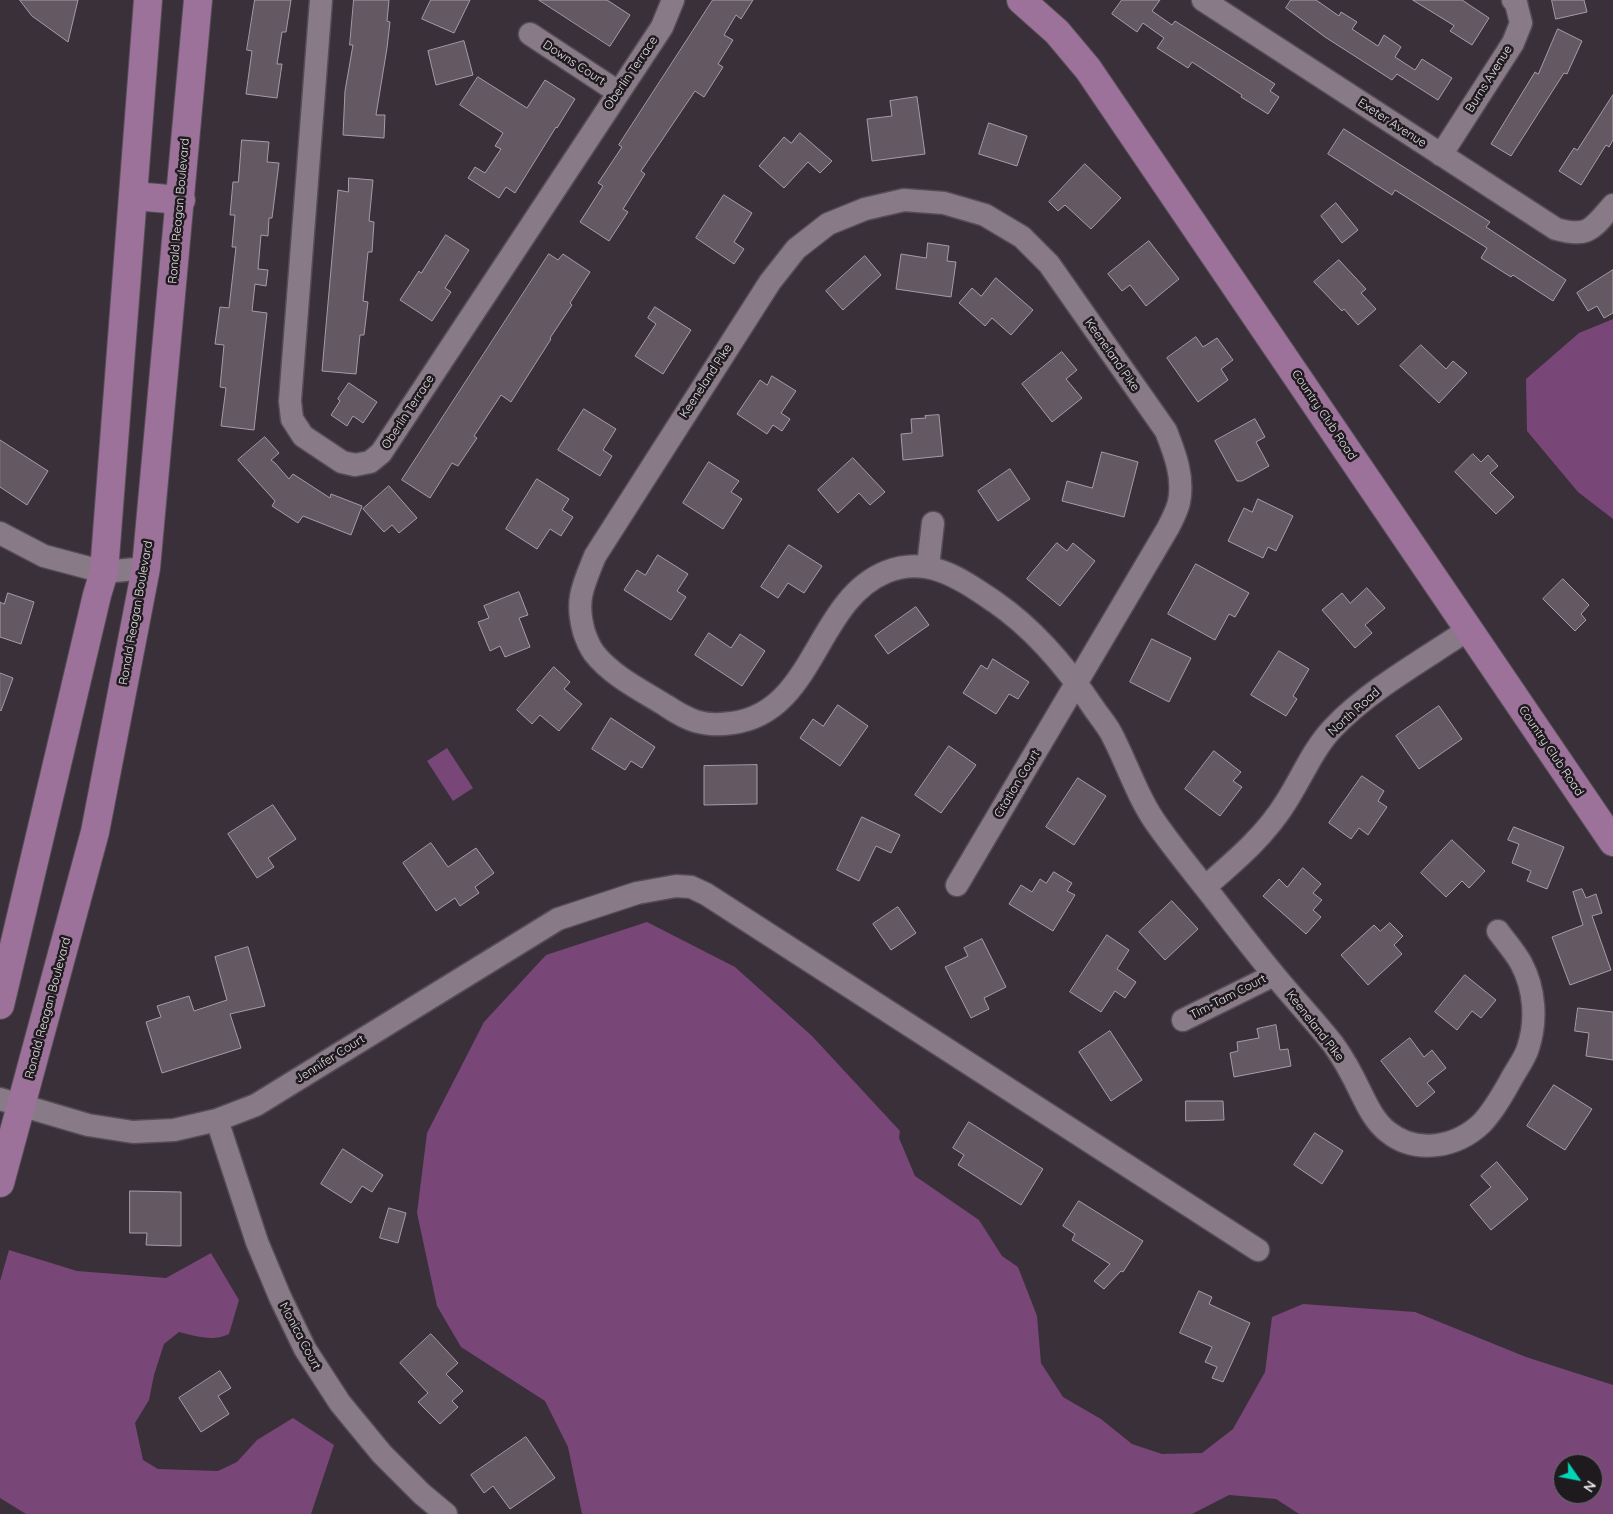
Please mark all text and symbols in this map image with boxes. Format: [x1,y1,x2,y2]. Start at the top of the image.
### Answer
street label: Oberlin Terrace [601,34,661,112]
street label: Downs Court [540,38,608,88]
street label: Burns Avenue [1463,43,1515,115]
street label: Exeter Avenue [1355,95,1429,151]
street label: Ronald Reagan Boulevard [165,138,193,284]
street label: Keeneland Pike [1082,316,1142,394]
street label: Keeneland Pike [677,341,735,421]
street label: Country Club Road [1289,367,1359,463]
street label: Oberlin Terrace [379,372,437,452]
street label: Ronald Reagan Boulevard [116,540,156,686]
street label: North Road [1325,685,1383,739]
street label: Country Club Road [1516,703,1586,799]
street label: Citation Court [991,748,1043,820]
street label: Ronald Reagan Boulevard [22,936,74,1080]
street label: Tim-Tam Court [1187,972,1269,1022]
street label: Keeneland Pike [1283,988,1347,1064]
street label: Jennifer Court [293,1032,367,1086]
street label: Monica Court [276,1300,324,1372]
north arrow [1553,1454,1603,1504]
text: N [1579,1477,1600,1496]

